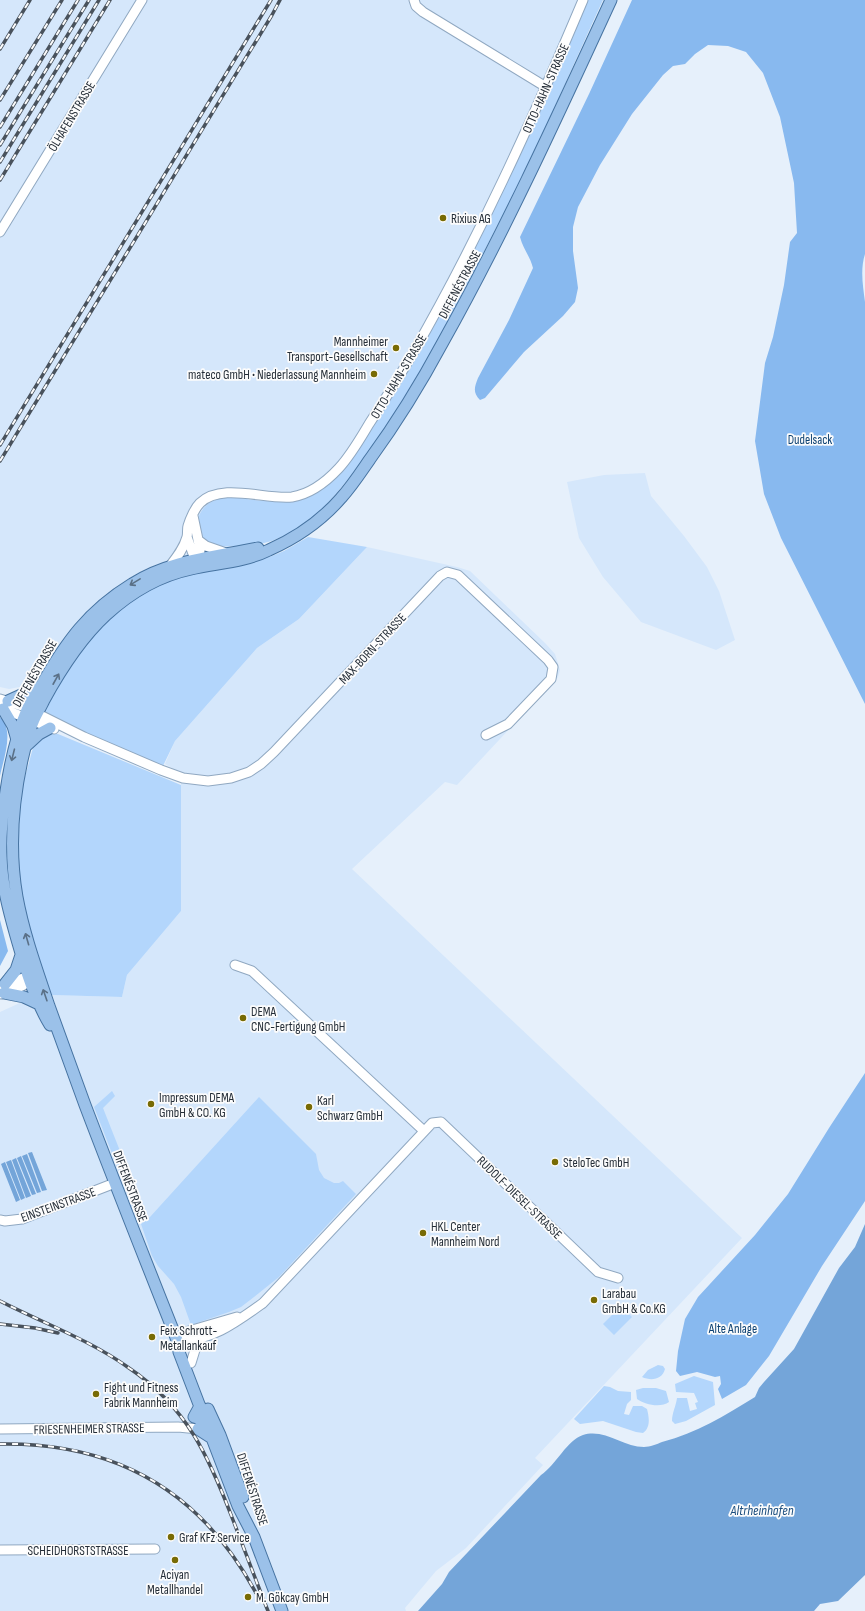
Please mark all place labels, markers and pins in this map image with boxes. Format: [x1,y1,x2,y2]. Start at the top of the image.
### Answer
place label: Rixius AG [451,211,491,227]
marker: Rixius AG [438,213,448,223]
place label: Mannheimer Transport-Gesellschaft [287,334,388,365]
marker: Mannheimer Transport-Gesellschaft [391,343,401,353]
place label: mateco GmbH • Niederlassung Mannheim [188,367,366,383]
marker: mateco GmbH • Niederlassung Mannheim [369,369,379,379]
place label: DEMA CNC-Fertigung GmbH [251,1004,345,1035]
marker: DEMA CNC-Fertigung GmbH [238,1013,248,1023]
place label: Impressum DEMA GmbH & CO. KG [159,1090,235,1121]
place label: Karl Schwarz GmbH [317,1093,383,1124]
marker: Impressum DEMA GmbH & CO. KG [146,1099,156,1109]
marker: Karl Schwarz GmbH [304,1102,314,1112]
place label: SteloTec GmbH [563,1155,629,1171]
marker: SteloTec GmbH [550,1157,560,1167]
place label: HKL Center Mannheim Nord [431,1219,499,1250]
marker: HKL Center Mannheim Nord [418,1228,428,1238]
place label: Larabau GmbH & Co.KG [602,1286,666,1317]
marker: Larabau GmbH & Co.KG [589,1295,599,1305]
place label: Feix Schrott- Metallankauf [160,1323,217,1354]
marker: Feix Schrott- Metallankauf [147,1332,157,1342]
place label: Fight und Fitness Fabrik Mannheim [104,1380,179,1411]
marker: Fight und Fitness Fabrik Mannheim [91,1389,101,1399]
place label: Graf KFz Service [179,1530,250,1546]
marker: Graf KFz Service [166,1532,176,1542]
marker: Aciyan Metallhandel [170,1555,180,1565]
place label: Aciyan Metallhandel [147,1567,203,1598]
place label: M. Gökcay GmbH [256,1590,329,1606]
marker: M. Gökcay GmbH [243,1592,253,1602]

